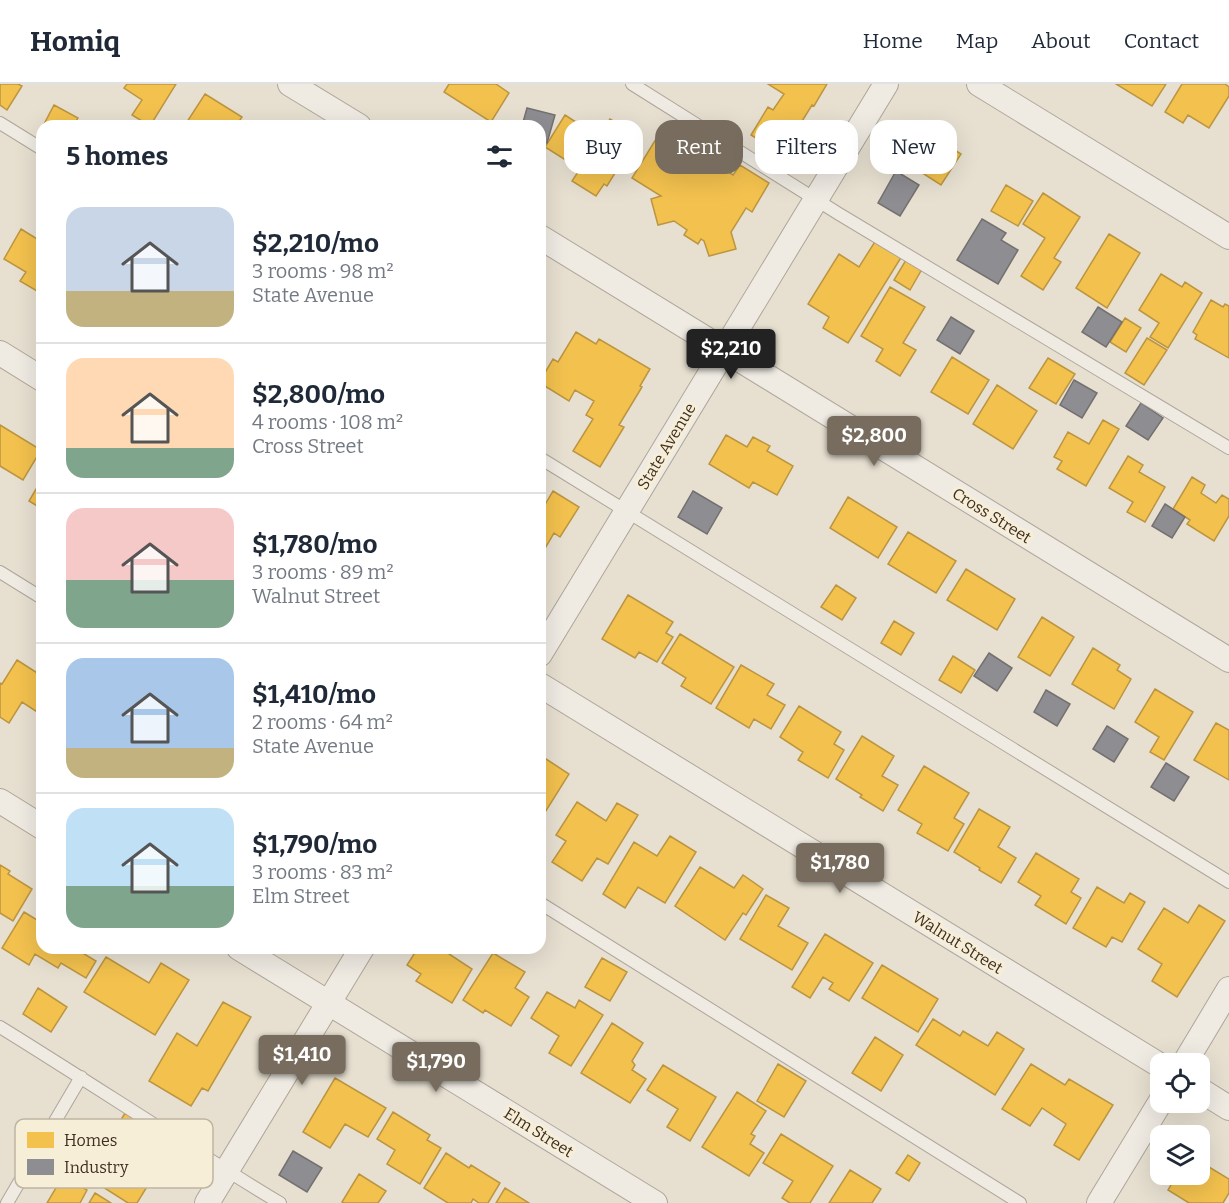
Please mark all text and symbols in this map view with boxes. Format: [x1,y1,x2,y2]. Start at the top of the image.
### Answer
text: Homiq [30,25,120,58]
text: Home [863,28,923,54]
text: Map [956,28,998,54]
text: About [1031,28,1091,54]
text: Contact [1124,28,1199,54]
chip: Buy [564,120,643,174]
chip: Rent [655,120,743,174]
chip: Filters [755,120,858,174]
chip: New [870,120,957,174]
icon: filters [483,140,516,173]
text: 5 homes [66,141,168,172]
text: $2,210/mo [252,228,379,259]
icon: home [114,231,186,303]
text: 3 rooms · 98 m² [252,259,394,283]
text: State Avenue [252,283,374,307]
pin: $2,210 [682,329,780,380]
text: $2,210 [701,336,761,360]
text: $2,800/mo [252,379,385,410]
icon: home [114,382,186,454]
street label: State Avenue [633,400,700,493]
text: 4 rooms · 108 m² [252,410,403,434]
pin: $2,800 [825,416,923,467]
text: $2,800 [841,423,907,447]
text: Cross Street [252,434,364,458]
street label: Cross Street [949,484,1035,547]
text: $1,780/mo [252,529,377,560]
icon: home [114,532,186,604]
text: 3 rooms · 89 m² [252,560,394,584]
text: Walnut Street [252,584,380,608]
text: $1,410/mo [252,679,376,710]
icon: home [114,682,186,754]
text: 2 rooms · 64 m² [252,710,393,734]
text: State Avenue [252,734,374,758]
text: $1,790/mo [252,829,377,860]
icon: home [114,832,186,904]
pin: $1,780 [791,843,889,894]
text: $1,780 [810,850,870,874]
text: 3 rooms · 83 m² [252,860,393,884]
text: Elm Street [252,884,350,908]
street label: Walnut Street [909,907,1006,978]
pin: $1,410 [253,1035,351,1086]
text: $1,410 [273,1042,331,1066]
pin: $1,790 [387,1042,485,1093]
text: $1,790 [406,1049,466,1073]
map controls [1150,1053,1210,1185]
button: locate [1150,1053,1210,1113]
street label: Elm Street [501,1104,577,1161]
legend [15,1119,213,1188]
button: layers [1150,1125,1210,1185]
text: Homes [64,1131,117,1150]
text: Industry [64,1158,129,1177]

